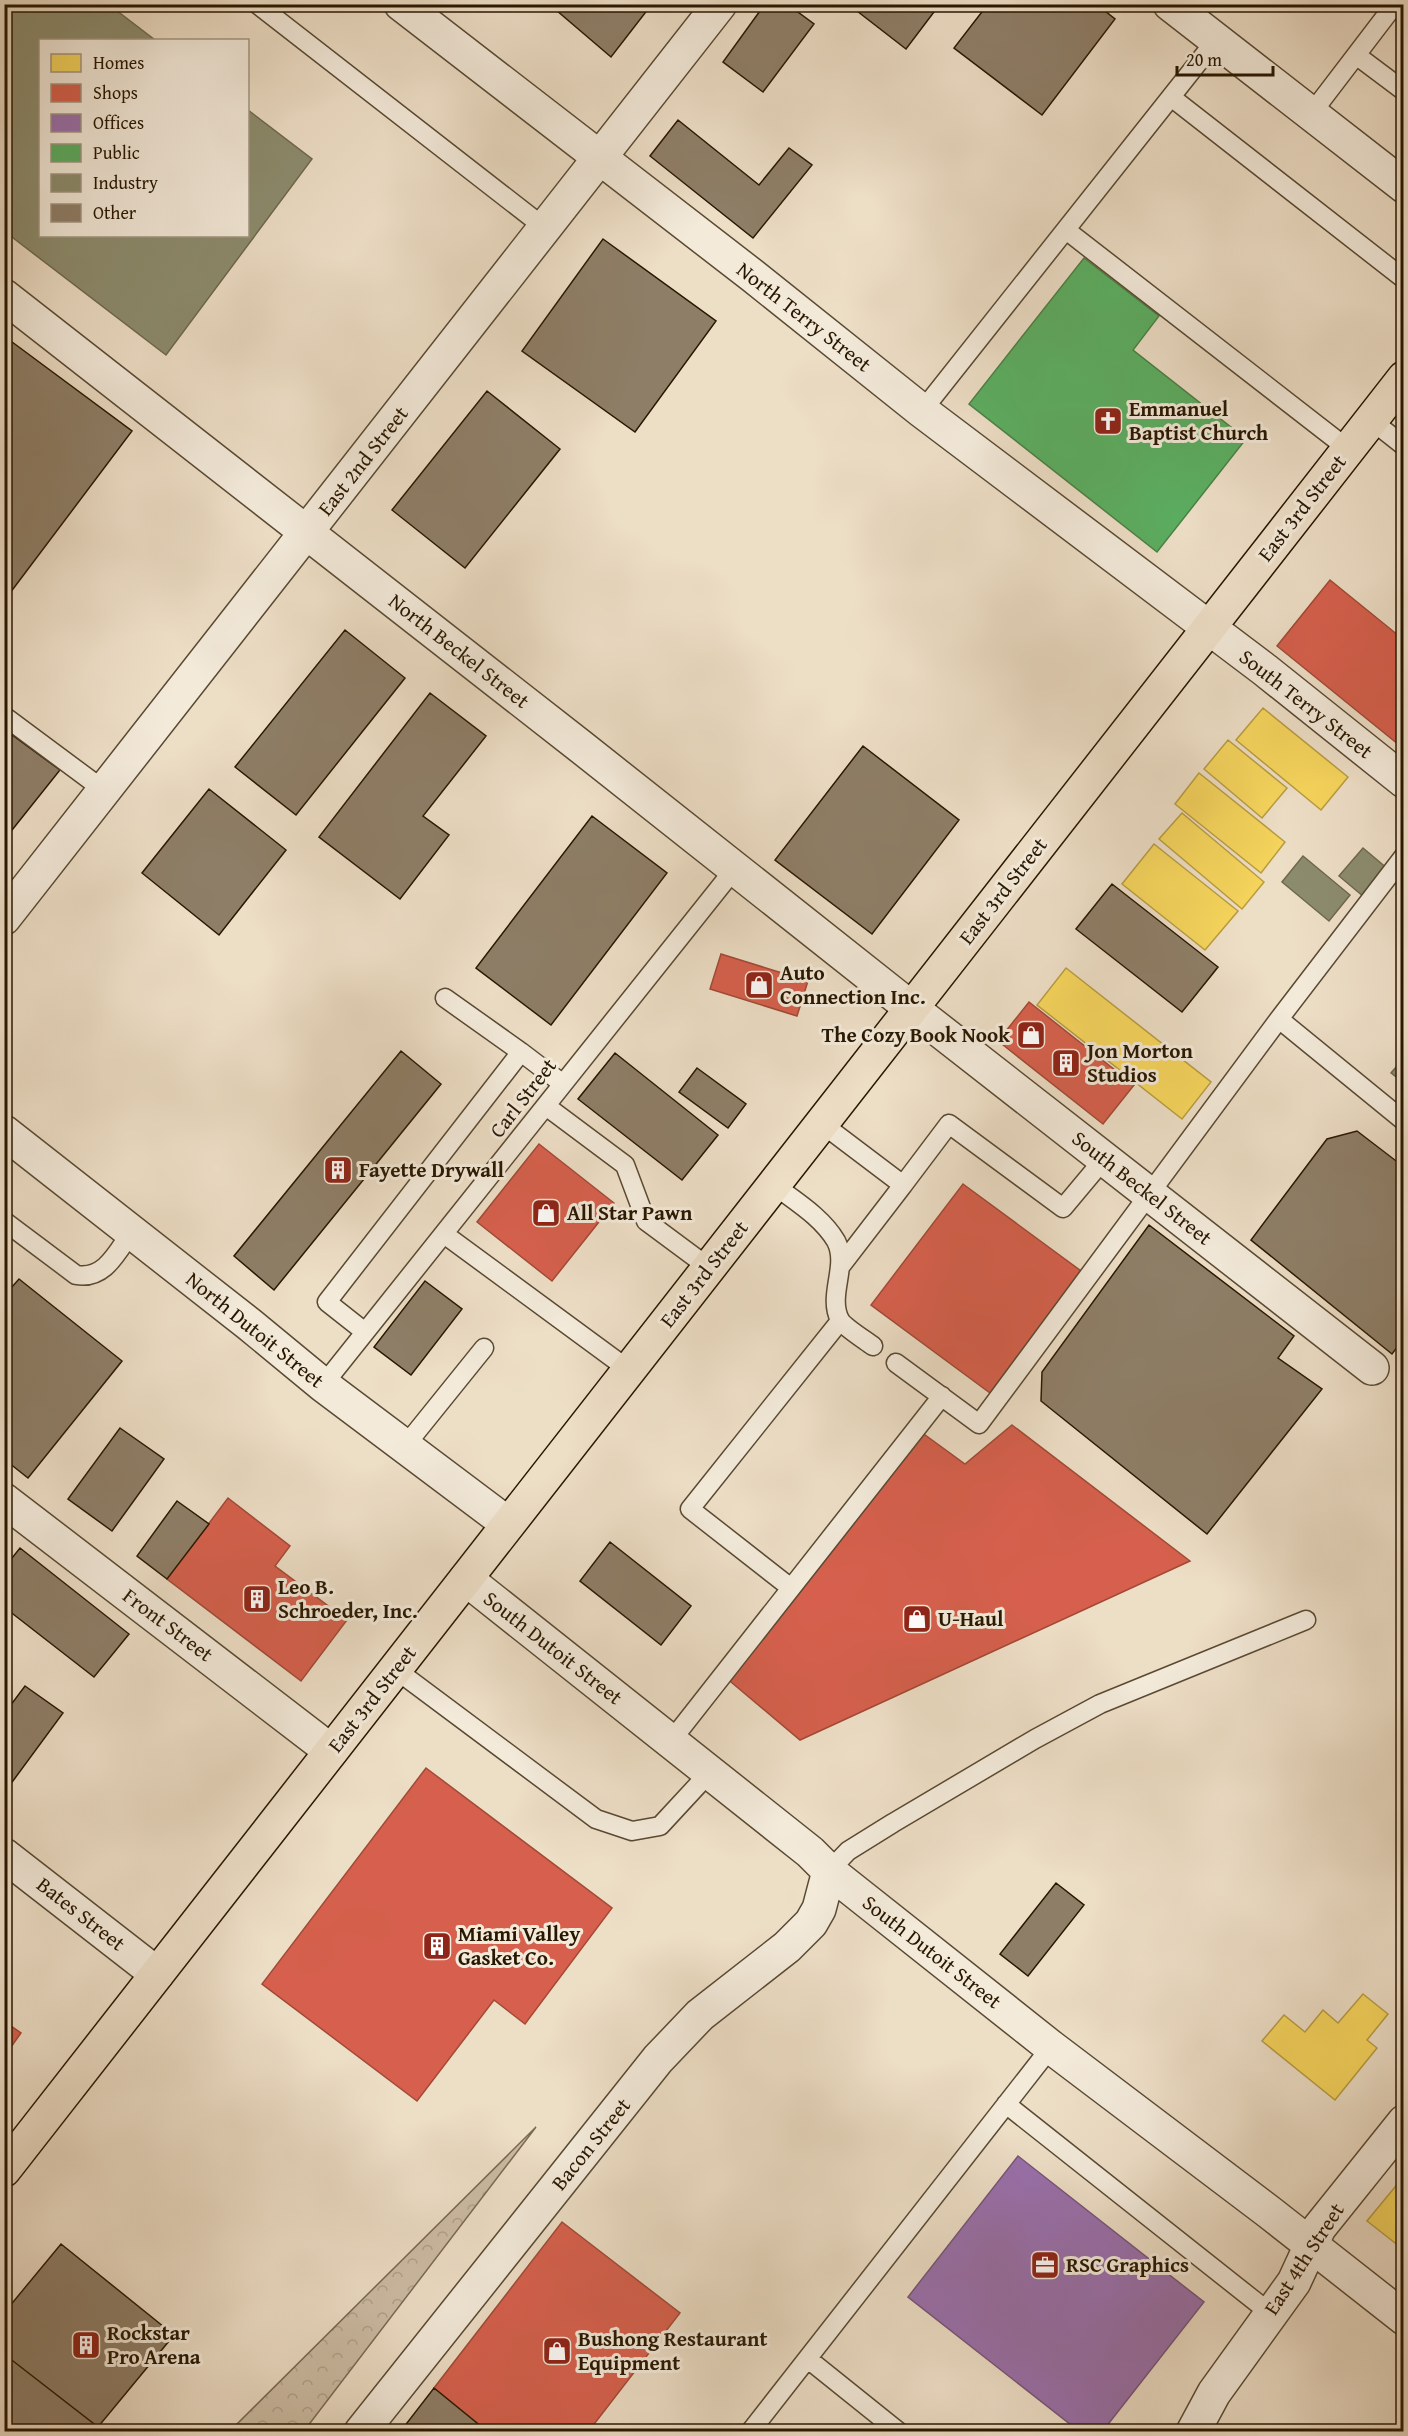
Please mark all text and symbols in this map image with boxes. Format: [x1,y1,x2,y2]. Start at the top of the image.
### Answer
legend [39,39,249,237]
scale bar [1177,39,1273,77]
text: 20 m [1186,46,1222,73]
text: Homes [93,49,144,76]
text: Shops [93,79,138,106]
text: Offices [93,109,144,136]
text: Public [93,139,140,166]
text: Industry [93,169,158,196]
text: Other [93,199,137,226]
street label: North Terry Street [730,254,879,379]
place label: Emmanuel Baptist Church [1129,393,1269,448]
street label: East 2nd Street [310,399,416,522]
church icon: Emmanuel Baptist Church [1092,405,1124,437]
street label: East 3rd Street [1250,447,1354,568]
street label: North Beckel Street [382,586,537,716]
street label: South Terry Street [1233,641,1380,766]
street label: East 3rd Street [951,830,1055,951]
place label: Auto Connection Inc. [780,957,926,1012]
shop icon: Auto Connection Inc. [743,969,775,1001]
place label: The Cozy Book Nook [822,1019,1011,1050]
shop icon: The Cozy Book Nook [1015,1019,1047,1051]
place label: Jon Morton Studios [1084,1035,1193,1090]
building icon: Jon Morton Studios [1050,1047,1082,1079]
street label: Carl Street [482,1051,564,1144]
street label: South Beckel Street [1066,1123,1220,1253]
building icon: Fayette Drywall [322,1154,354,1186]
place label: Fayette Drywall [359,1154,504,1185]
shop icon: All Star Pawn [530,1197,562,1229]
place label: All Star Pawn [567,1197,693,1228]
street label: East 3rd Street [652,1213,756,1334]
street label: North Dutoit Street [179,1264,332,1396]
place label: Leo B. Schroeder, Inc. [278,1571,418,1626]
street label: Front Street [117,1580,221,1669]
building icon: Leo B. Schroeder, Inc. [241,1583,273,1615]
street label: South Dutoit Street [477,1583,630,1712]
shop icon: U-Haul [901,1603,933,1635]
place label: U-Haul [938,1603,1004,1634]
street label: East 3rd Street [320,1638,424,1759]
street label: Bates Street [30,1869,133,1959]
street label: South Dutoit Street [856,1887,1009,2016]
place label: Miami Valley Gasket Co. [458,1918,580,1973]
building icon: Miami Valley Gasket Co. [421,1930,453,1962]
street label: Bacon Street [544,2090,638,2197]
street label: East 4th Street [1256,2196,1352,2321]
office icon: RSC Graphics [1029,2249,1061,2281]
place label: RSC Graphics [1066,2249,1189,2280]
place label: Rockstar Pro Arena [107,2317,201,2372]
place label: Bushong Restaurant Equipment [578,2323,767,2378]
building icon: Rockstar Pro Arena [70,2329,102,2361]
shop icon: Bushong Restaurant Equipment [541,2335,573,2367]

